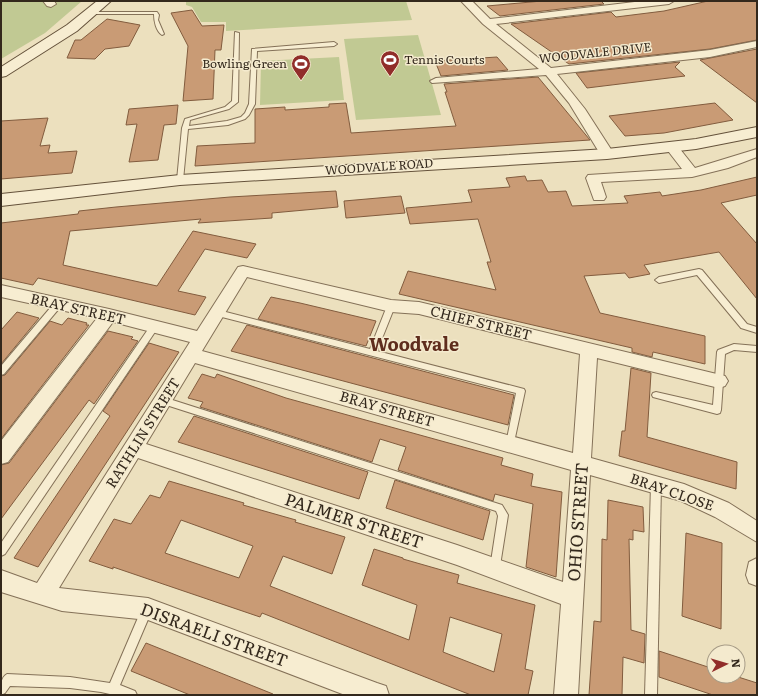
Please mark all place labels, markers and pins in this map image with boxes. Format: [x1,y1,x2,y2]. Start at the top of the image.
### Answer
sports icon: Tennis Courts [379,49,401,77]
place label: Tennis Courts [404,50,485,68]
sports icon: Bowling Green [290,53,312,81]
place label: Bowling Green [202,54,287,72]

